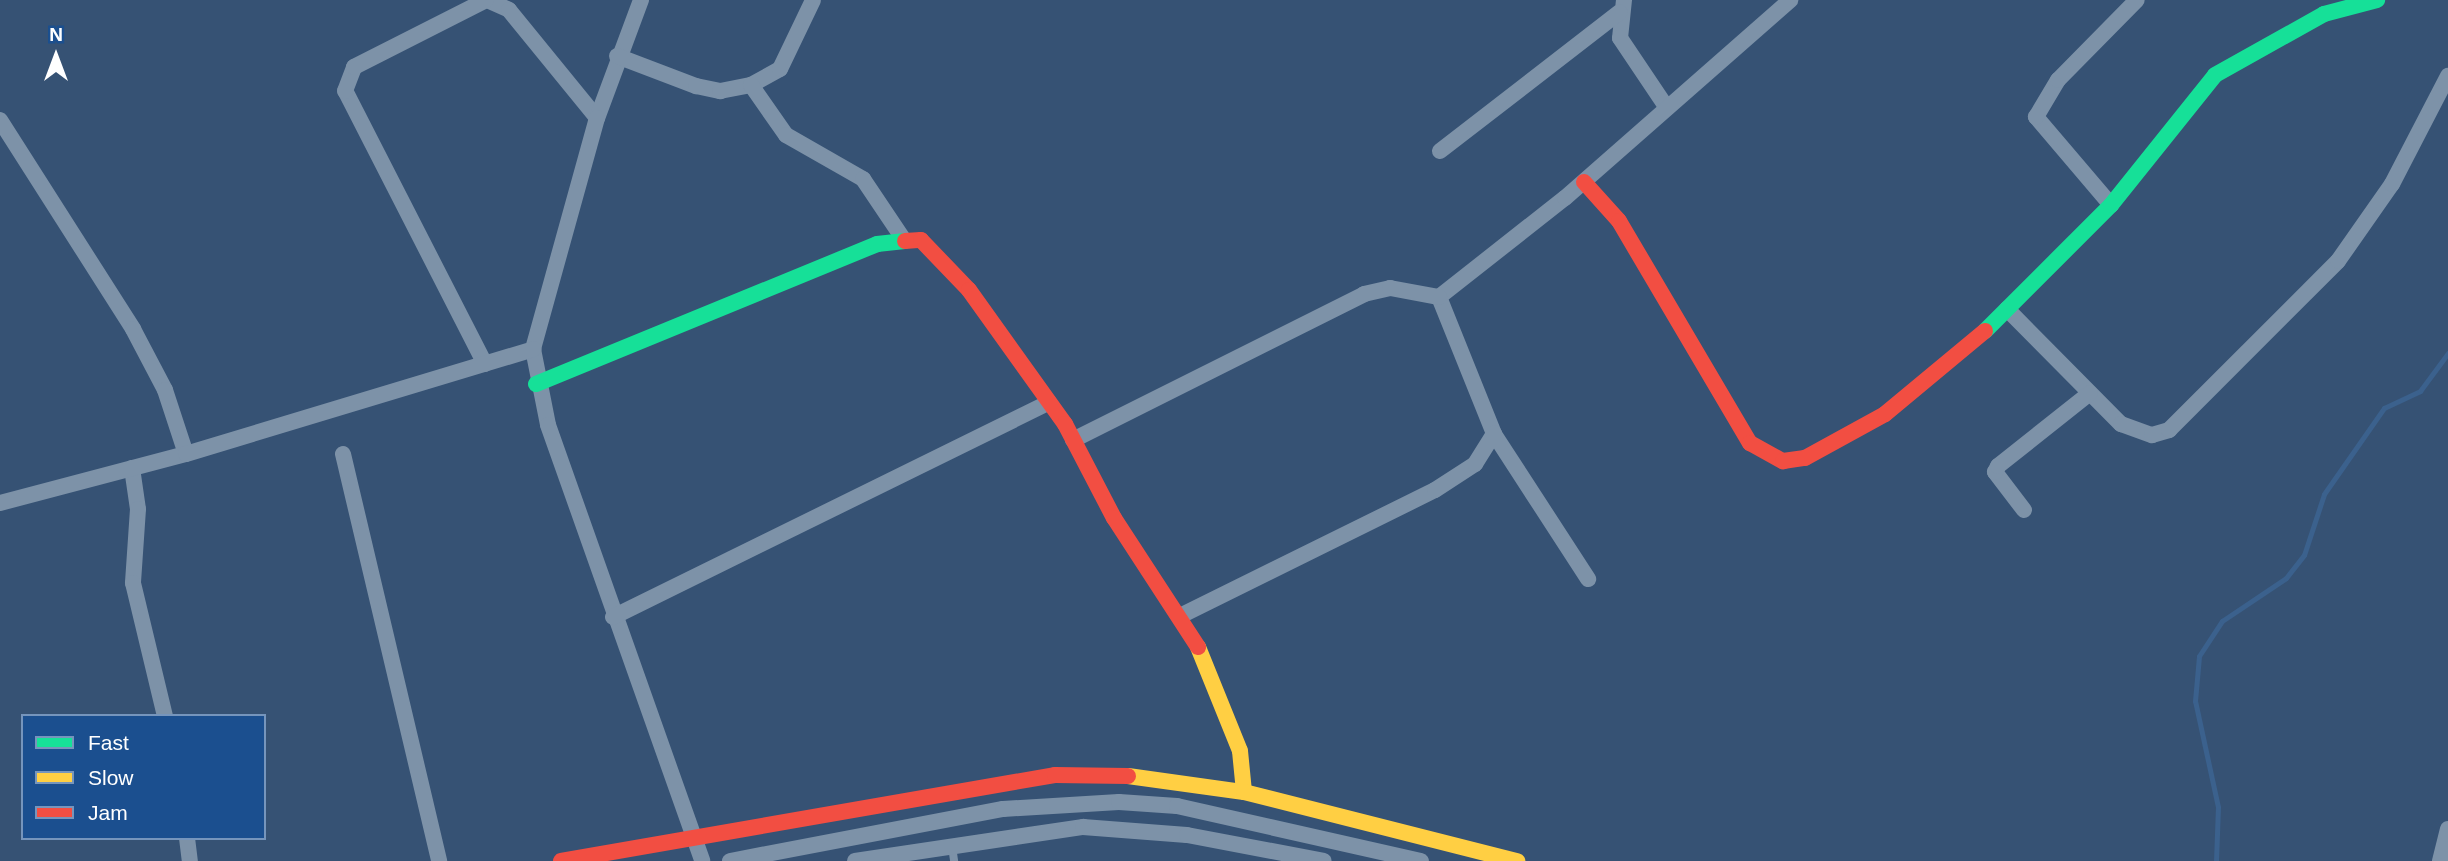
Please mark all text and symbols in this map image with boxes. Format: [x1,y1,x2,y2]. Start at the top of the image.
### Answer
north arrow [21,21,91,91]
text: N [49,24,63,45]
legend [21,714,266,840]
text: Fast [88,731,129,754]
text: Slow [88,766,134,789]
text: Jam [88,801,128,824]

